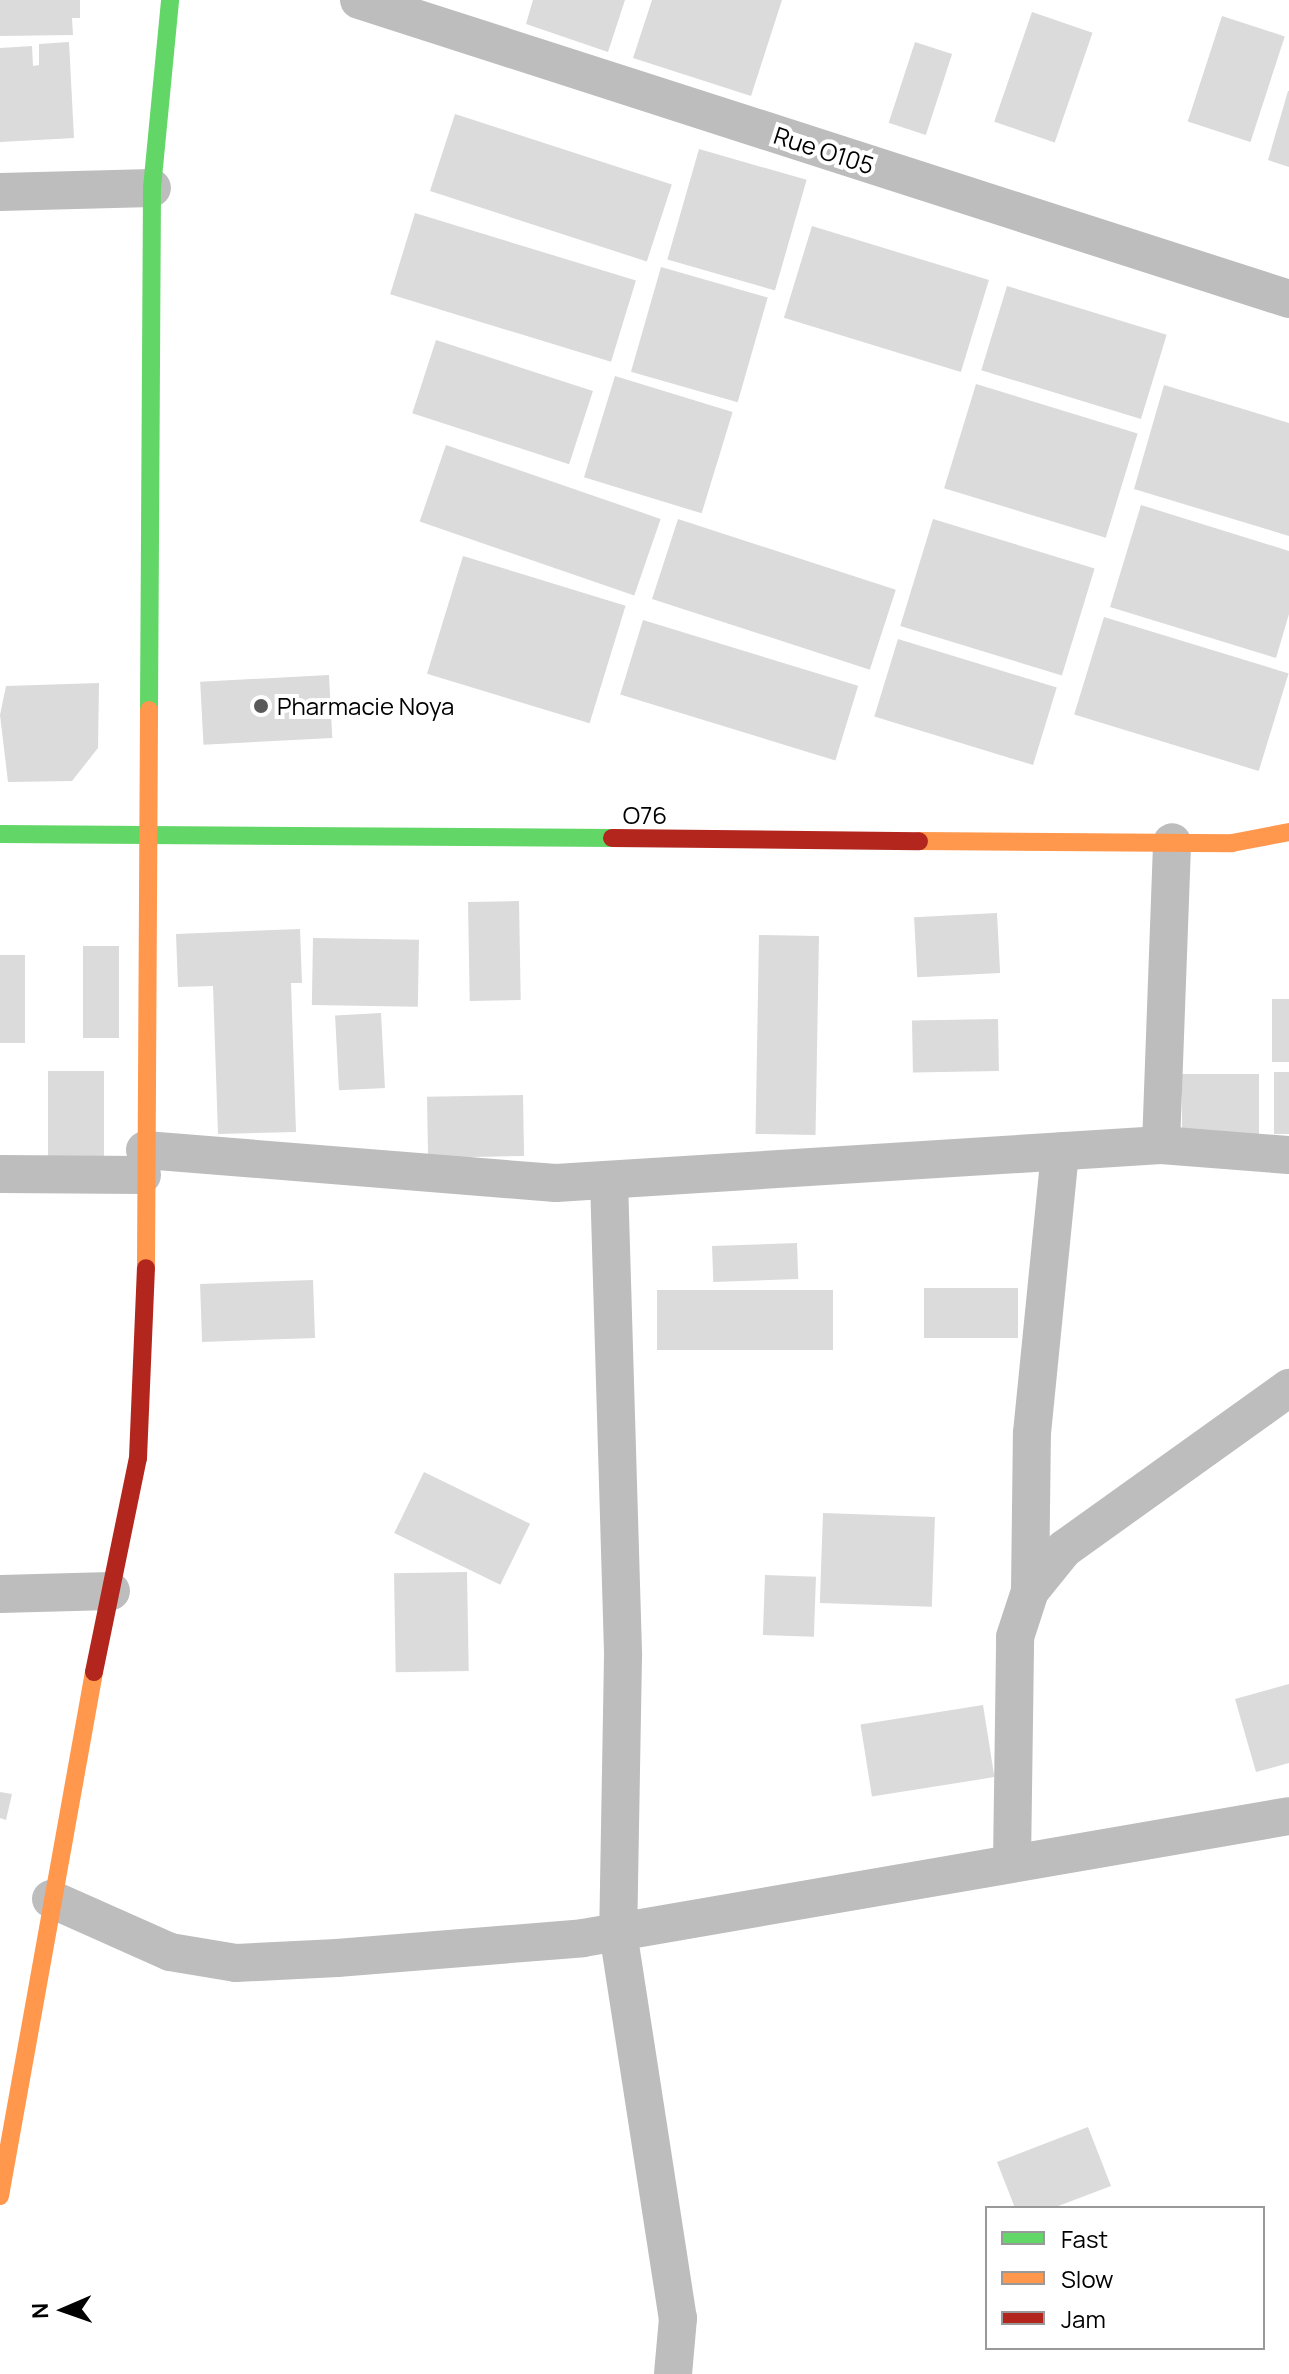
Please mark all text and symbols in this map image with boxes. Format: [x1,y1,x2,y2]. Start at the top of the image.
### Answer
street label: Rue O105 [770,120,878,180]
place label: Pharmacie Noya [277,692,454,720]
marker: Pharmacie Noya [252,697,270,715]
street label: O76 [623,801,667,829]
legend [985,2206,1265,2350]
text: Fast [1061,2222,1108,2255]
text: Slow [1061,2262,1114,2295]
north arrow [24,2270,104,2350]
text: N [25,2302,55,2319]
text: Jam [1061,2302,1106,2335]

